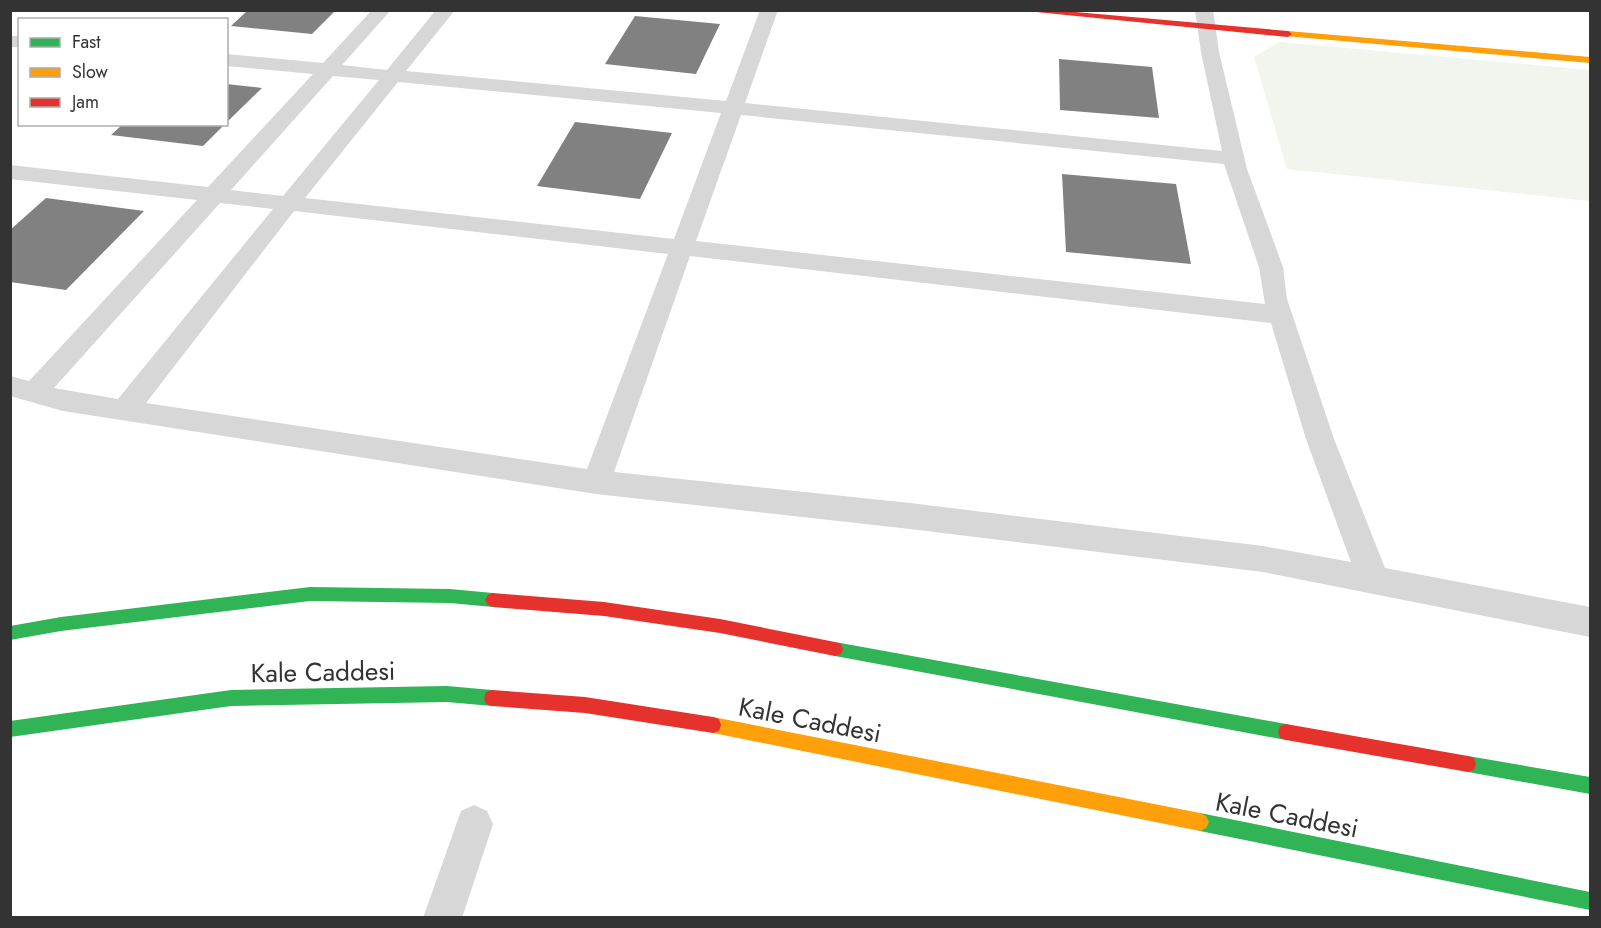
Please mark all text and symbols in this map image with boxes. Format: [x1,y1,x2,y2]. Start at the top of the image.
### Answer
legend [18,18,228,126]
text: Fast [72,29,101,55]
text: Slow [72,59,109,85]
text: Jam [70,89,99,115]
street label: Kale Caddesi [250,652,396,692]
street label: Kale Caddesi [735,688,885,752]
street label: Kale Caddesi [1212,783,1362,847]

